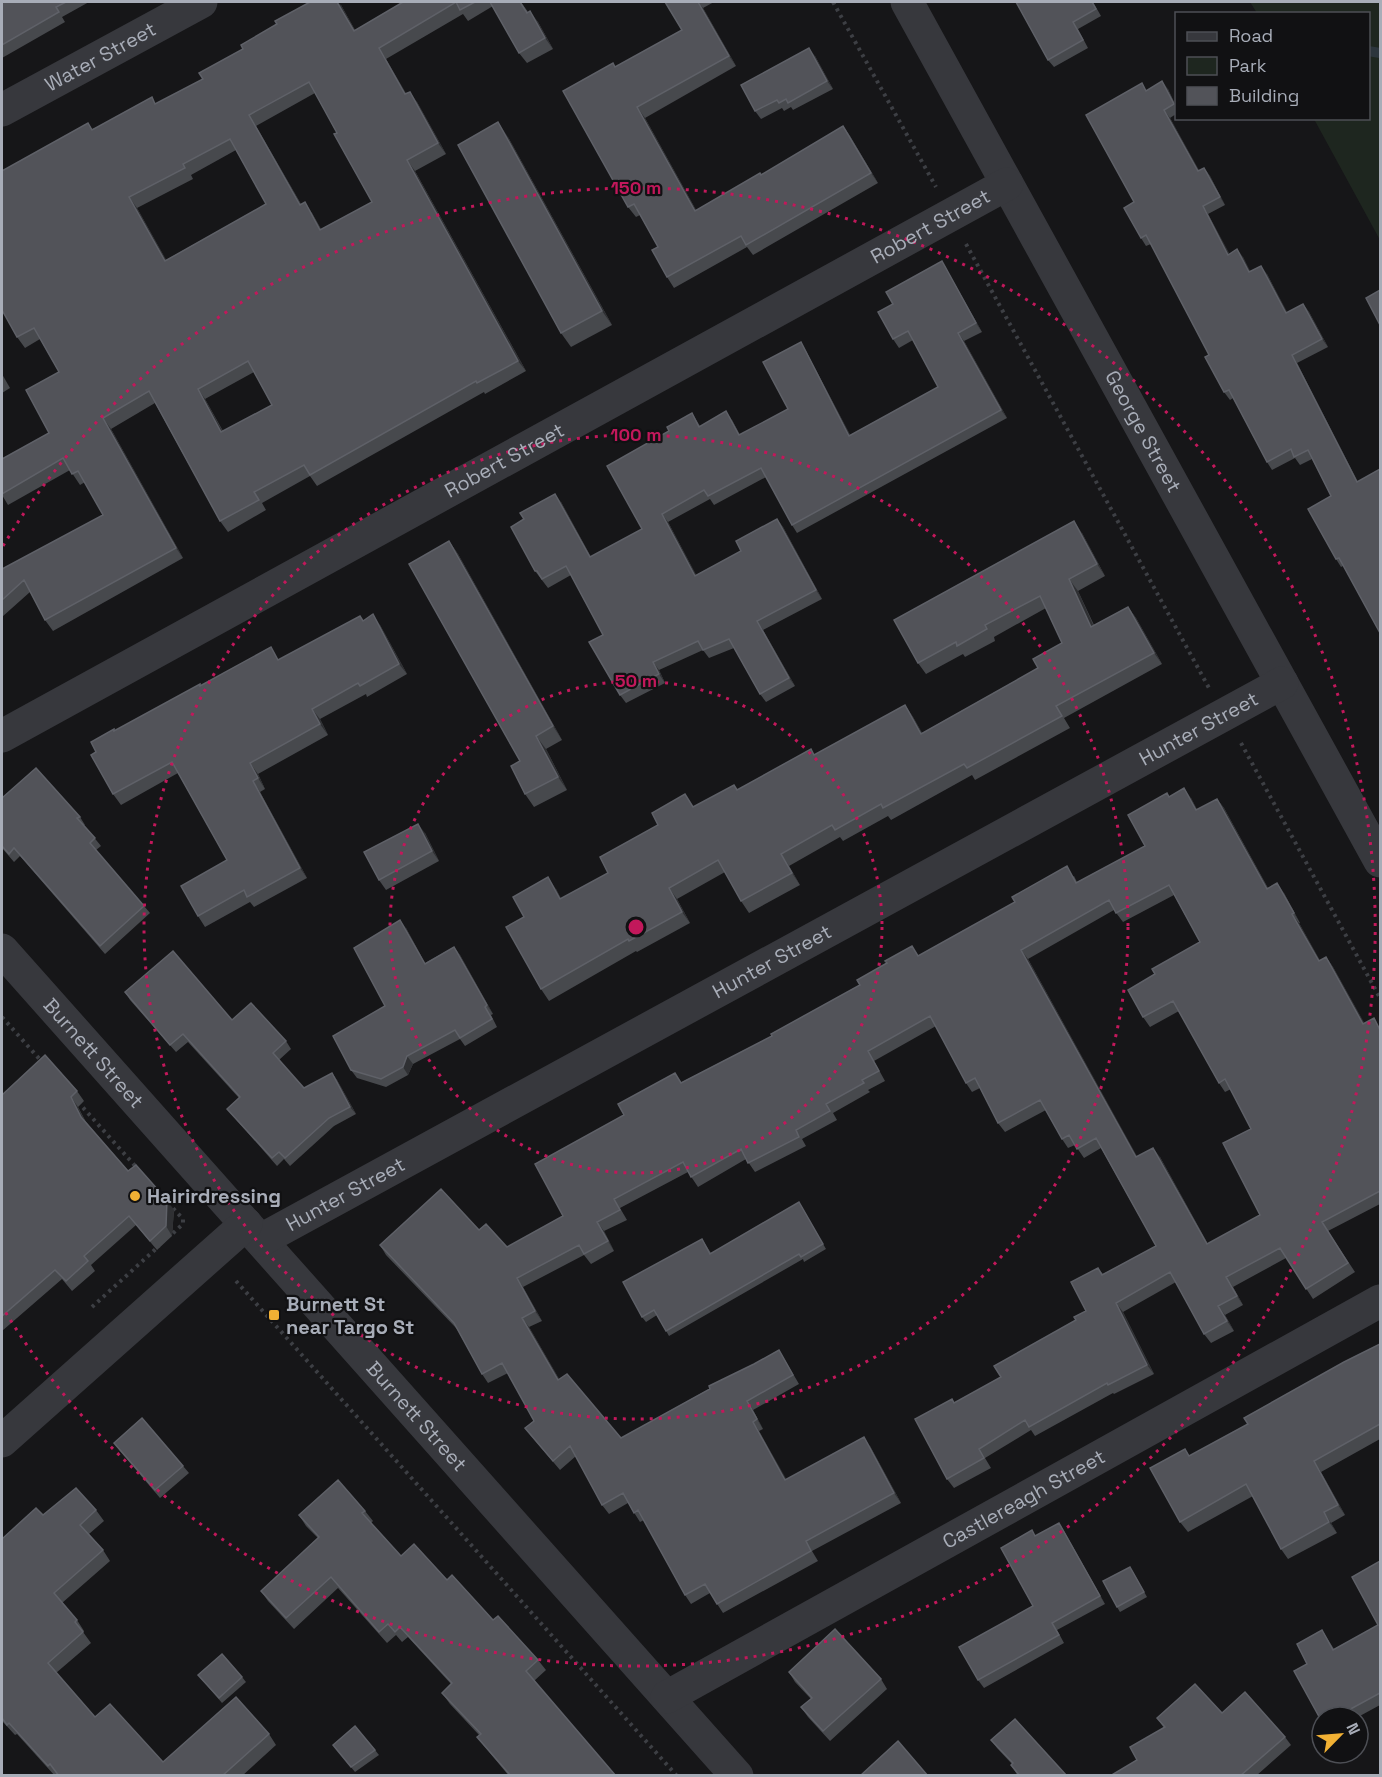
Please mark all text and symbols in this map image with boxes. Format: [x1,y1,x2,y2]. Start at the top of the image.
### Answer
legend [1175,12,1370,120]
street label: Water Street [40,16,161,97]
text: Road [1229,24,1273,47]
text: Park [1229,54,1267,77]
text: Building [1229,84,1299,107]
text: 150 m [611,176,661,199]
street label: Robert Street [866,183,995,270]
street label: George Street [1099,366,1187,497]
street label: Robert Street [440,417,569,504]
text: 100 m [610,423,662,446]
text: 50 m [615,669,657,692]
street label: Hunter Street [1134,686,1263,772]
centre of rings [626,917,646,937]
street label: Hunter Street [708,918,836,1004]
street label: Burnett Street [38,993,150,1114]
street label: Hunter Street [281,1151,409,1237]
place label: Hairirdressing [147,1183,281,1209]
marker: Hairirdressing [128,1189,142,1203]
place label: Burnett St near Targo St [286,1291,414,1340]
marker: Burnett St near Targo St [267,1308,281,1322]
street label: Burnett Street [361,1356,473,1477]
street label: Castlereagh Street [938,1443,1110,1554]
north arrow [1310,1705,1370,1765]
text: N [1341,1720,1365,1738]

